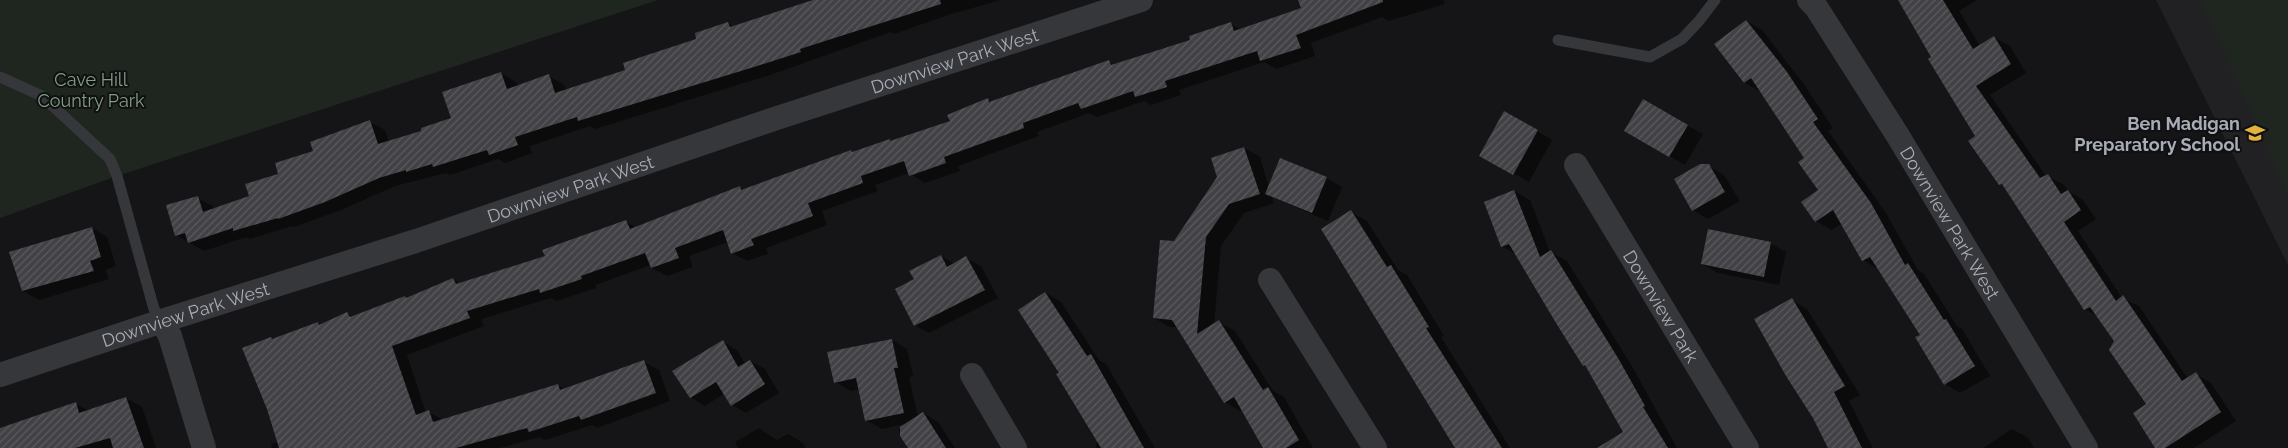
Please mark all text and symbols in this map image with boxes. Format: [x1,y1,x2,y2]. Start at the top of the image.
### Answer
street label: Downview Park West [868,24,1041,97]
park label: Cave Hill Country Park [37,69,145,111]
place label: Ben Madigan Preparatory School [2074,113,2240,155]
school or university icon: Ben Madigan Preparatory School [2244,122,2266,144]
street label: Downview Park West [1896,143,2004,303]
street label: Downview Park West [484,150,656,227]
street label: Downview Park [1619,246,1704,367]
street label: Downview Park West [99,277,271,351]

